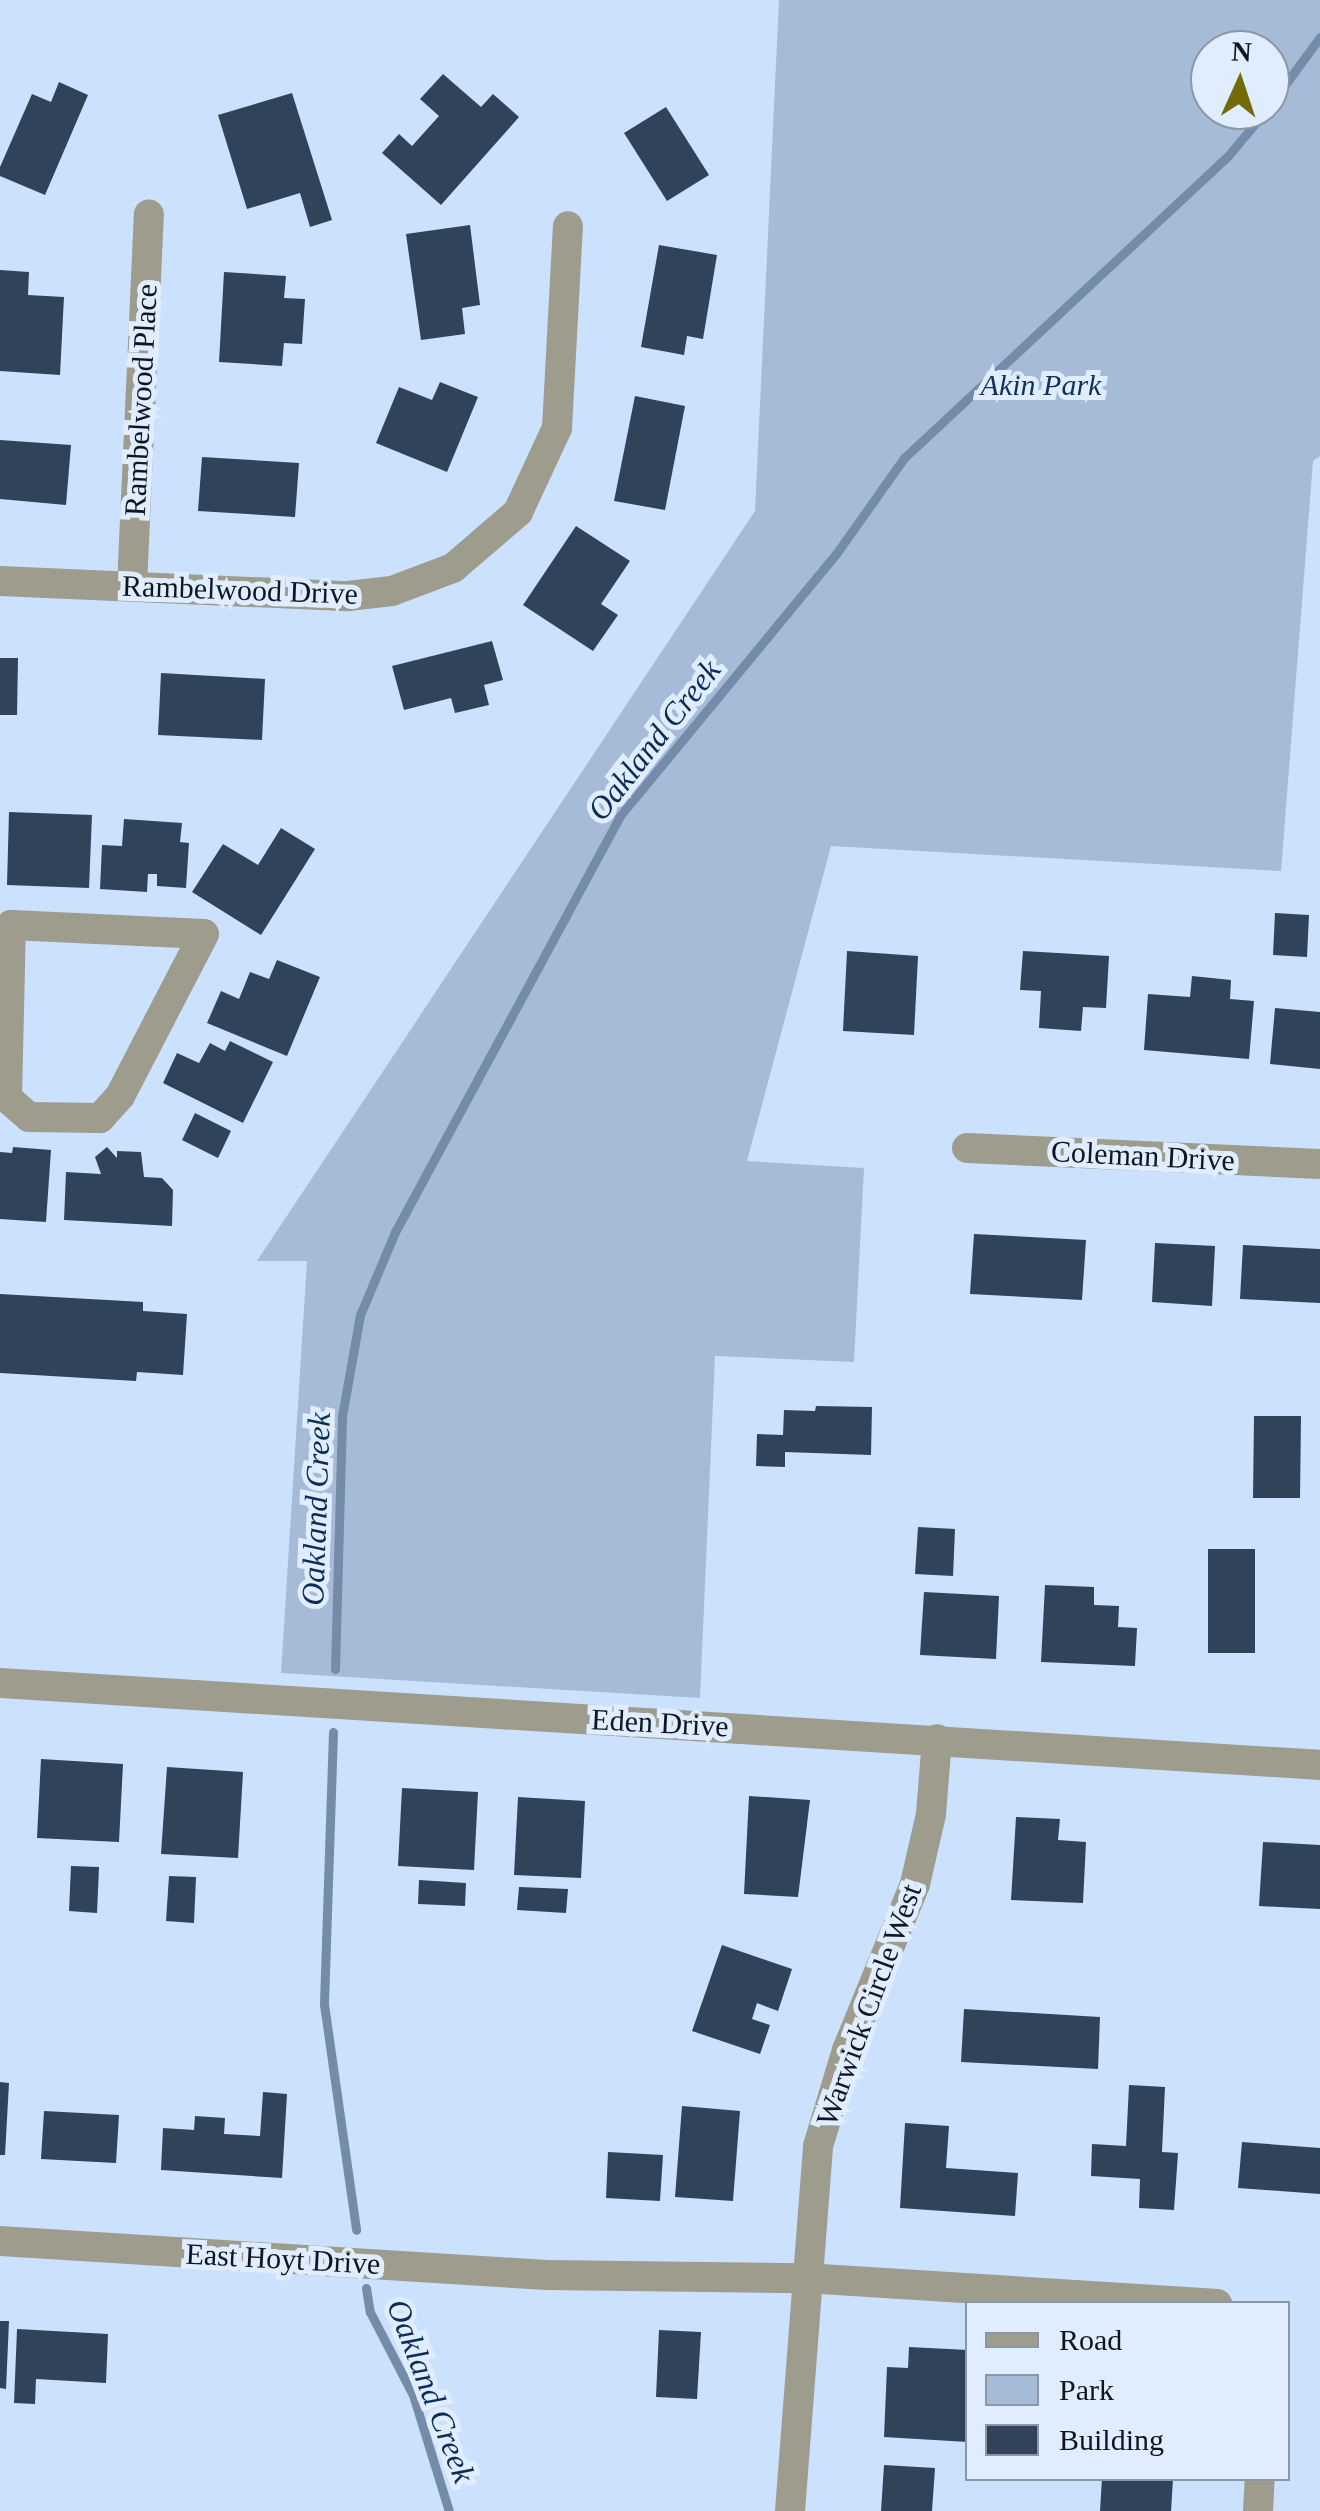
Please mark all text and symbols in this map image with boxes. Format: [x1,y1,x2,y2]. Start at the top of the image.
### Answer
north arrow [1190,30,1290,130]
text: N [1231,36,1252,68]
street label: Rambelwood Place [117,283,165,517]
park label: Akin Park [981,367,1101,403]
street label: Rambelwood Drive [122,568,358,612]
water label: Oakland Creek [579,652,729,828]
street label: Coleman Drive [1050,1133,1236,1179]
water label: Oakland Creek [293,1412,339,1606]
street label: Eden Drive [590,1701,730,1745]
street label: Warwick Circle West [808,1879,930,2131]
street label: East Hoyt Drive [185,2236,381,2282]
water label: Oakland Creek [378,2294,484,2488]
legend [965,2301,1290,2481]
text: Road [1059,2323,1122,2356]
text: Park [1059,2373,1114,2406]
text: Building [1059,2423,1164,2456]

